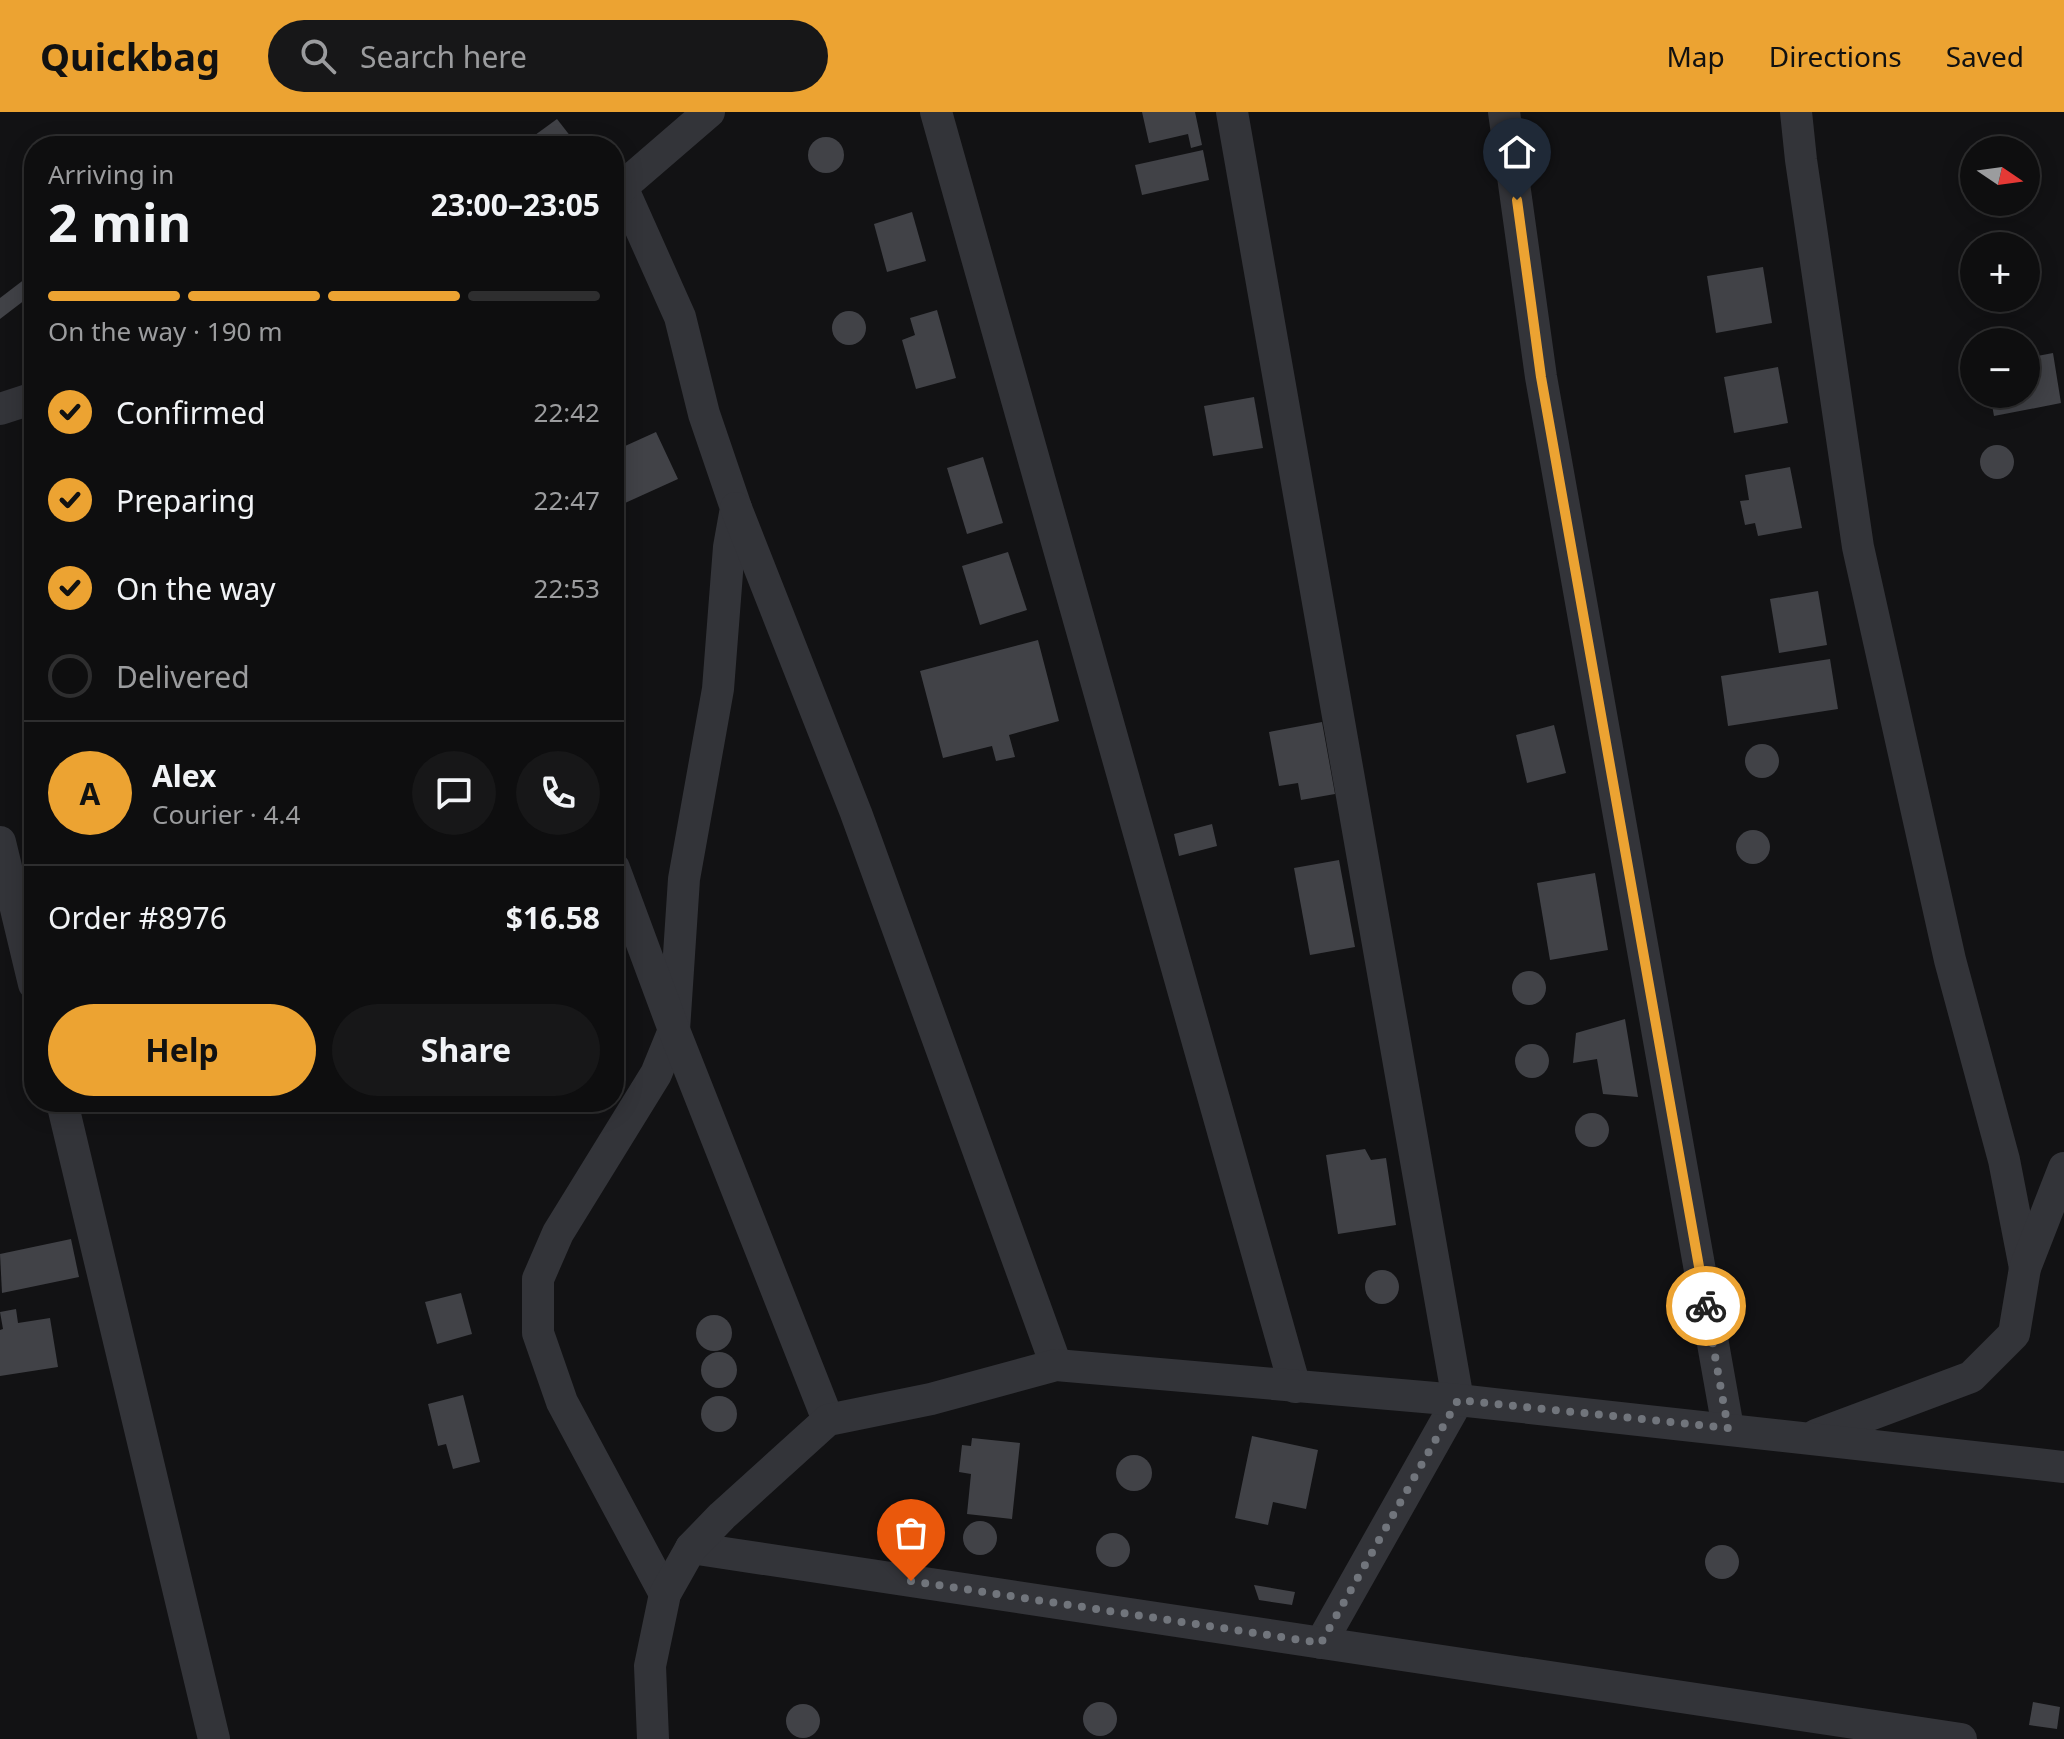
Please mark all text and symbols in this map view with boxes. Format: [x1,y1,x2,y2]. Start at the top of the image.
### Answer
search box [268,20,828,92]
text: Quickbag [40,30,220,82]
icon: search [296,34,340,78]
text: Search here [360,36,527,77]
text: Map [1666,37,1725,75]
text: Directions [1769,37,1902,75]
text: Saved [1946,37,2024,75]
pin [1483,118,1551,200]
icon: home [1495,130,1539,174]
north arrow [1960,136,2040,216]
map controls [1960,136,2040,408]
text: Arriving in [48,156,174,192]
text: 23:00–23:05 [431,184,600,225]
text: 2 min [48,186,191,257]
button: + [1960,232,2040,312]
text: On the way · 190 m [48,313,282,349]
button: − [1960,328,2040,408]
icon: check [48,390,92,434]
text: Confirmed [116,392,266,433]
text: 22:42 [534,394,600,430]
icon: check [48,478,92,522]
text: Preparing [116,480,255,521]
text: 22:47 [534,482,600,518]
icon: check [48,566,92,610]
text: On the way [116,568,276,609]
text: 22:53 [534,570,600,606]
text: Delivered [116,656,250,697]
button: chat [412,751,496,835]
button: phone [516,751,600,835]
text: Alex [152,755,216,796]
text: A [80,773,100,814]
text: Courier · 4.4 [152,796,300,832]
text: Order #8976 [48,897,227,938]
text: $16.58 [506,897,600,938]
button: Help [48,1004,316,1096]
button: Share [332,1004,600,1096]
courier [1666,1266,1746,1346]
icon: bike [1684,1284,1728,1328]
pin [877,1499,945,1581]
icon: bag [889,1511,933,1555]

